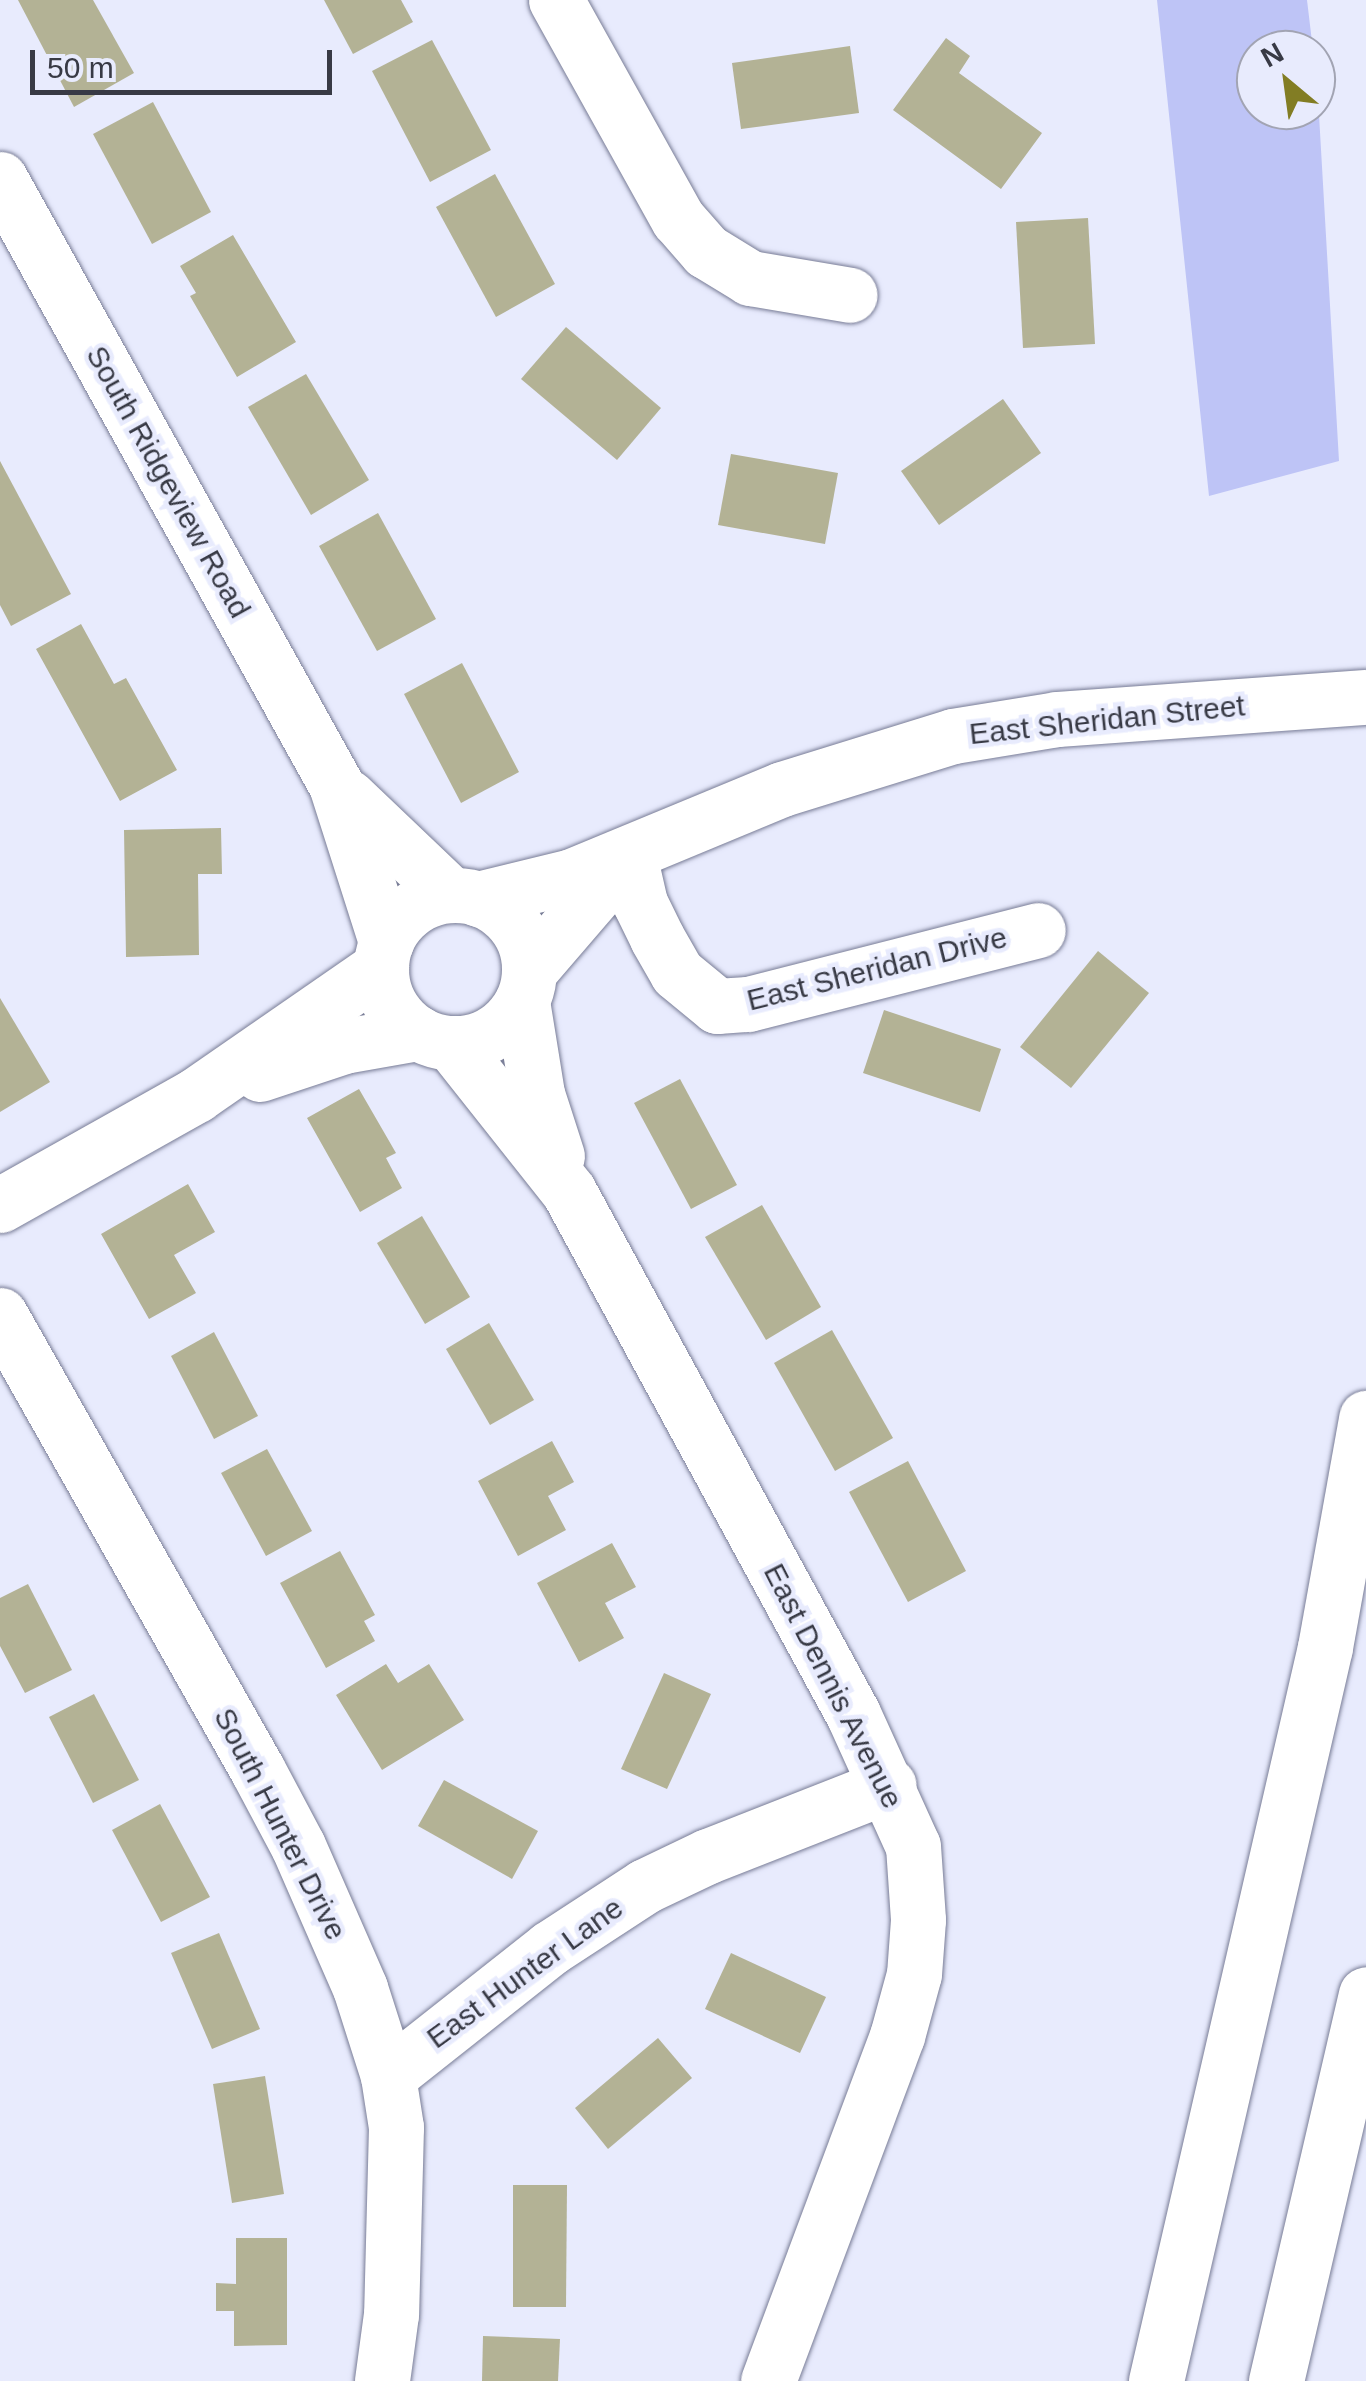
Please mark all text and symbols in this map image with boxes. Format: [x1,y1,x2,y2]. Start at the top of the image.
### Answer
scale bar [35,30,338,92]
north arrow [1236,30,1336,130]
text: N [1256,37,1289,74]
text: 50 m [47,51,114,84]
street label: South Ridgeview Road [78,340,258,624]
street label: East Sheridan Street [967,688,1247,752]
street label: East Sheridan Drive [743,919,1011,1019]
street label: East Dennis Avenue [755,1557,911,1815]
street label: South Hunter Drive [206,1702,354,1946]
street label: East Hunter Lane [420,1890,630,2056]

